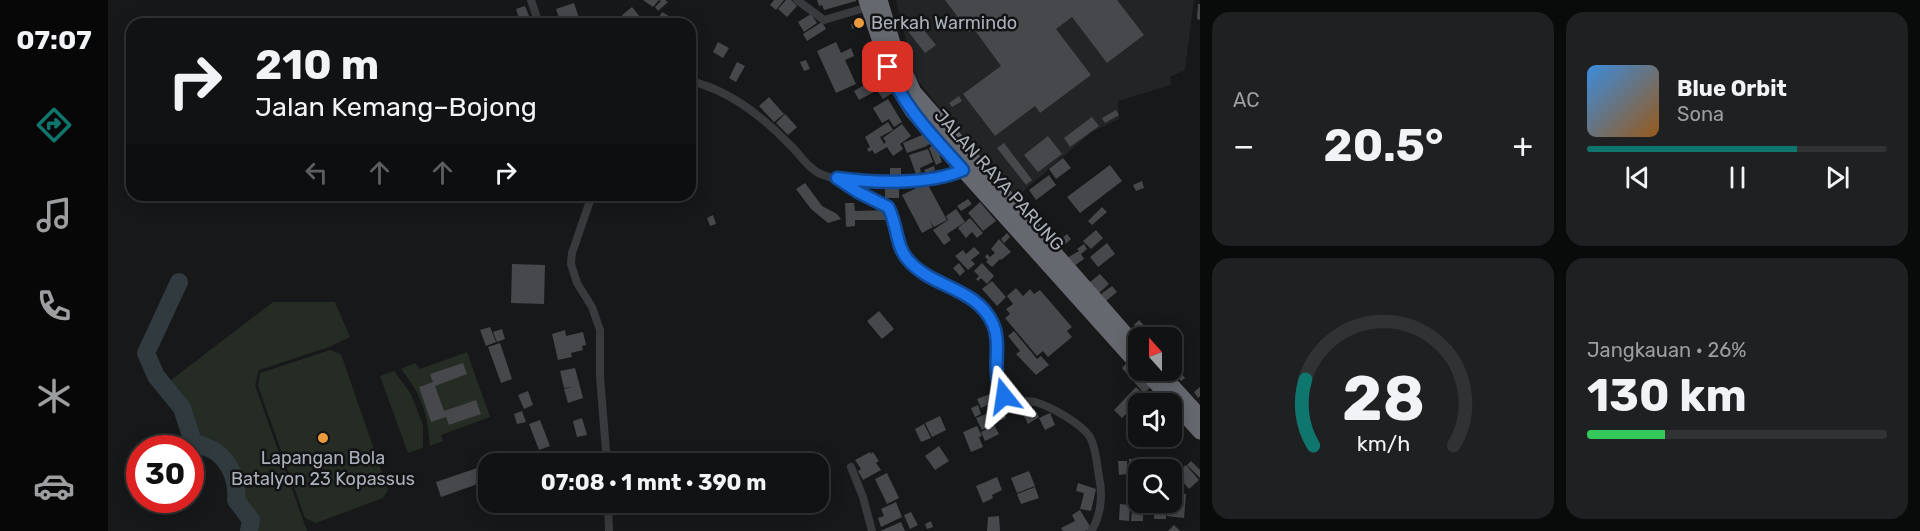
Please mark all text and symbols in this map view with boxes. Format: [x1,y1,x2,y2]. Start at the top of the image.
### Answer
place label: Berkah Warmindo [871,12,1017,34]
marker: Berkah Warmindo [852,16,866,30]
text: 07:07 [16,24,92,56]
text: 210 m [255,40,379,90]
pin [862,41,913,92]
icon: right [156,42,234,120]
icon: arrive [871,50,904,83]
text: Blue Orbit [1677,75,1787,102]
text: AC [1233,88,1259,112]
text: Jalan Kemang–Bojong [255,91,537,123]
text: Sona [1677,102,1724,126]
icon: directions [33,104,75,146]
street label: JALAN RAYA PARUNG [929,105,1069,255]
text: 20.5° [1324,119,1443,172]
text: − [1233,126,1254,165]
text: + [1512,126,1533,165]
icon: left [300,156,333,189]
icon: ahead [363,156,396,189]
icon: ahead [426,156,459,189]
icon: right [489,156,522,189]
icon: previous [1621,161,1654,194]
icon: pause [1721,161,1754,194]
icon: next [1821,161,1854,194]
icon: music [33,194,75,236]
icon: phone [33,285,75,327]
north arrow [1128,327,1182,381]
map controls [1128,327,1182,513]
text: Jangkauan · 26% [1587,338,1746,362]
text: 28 [1342,362,1424,436]
position arrow [972,364,1036,428]
text: 130 km [1587,369,1747,422]
icon: climate [33,375,75,417]
button: sound [1128,393,1182,447]
marker: Lapangan Bola Batalyon 23 Kopassus [316,431,330,445]
text: km/h [1356,431,1410,456]
speed limit sign: 30 [126,435,204,513]
place label: Lapangan Bola Batalyon 23 Kopassus [231,447,415,490]
button: search [1128,459,1182,513]
icon: car [33,465,75,507]
text: 07:08 · 1 mnt · 390 m [541,469,766,496]

